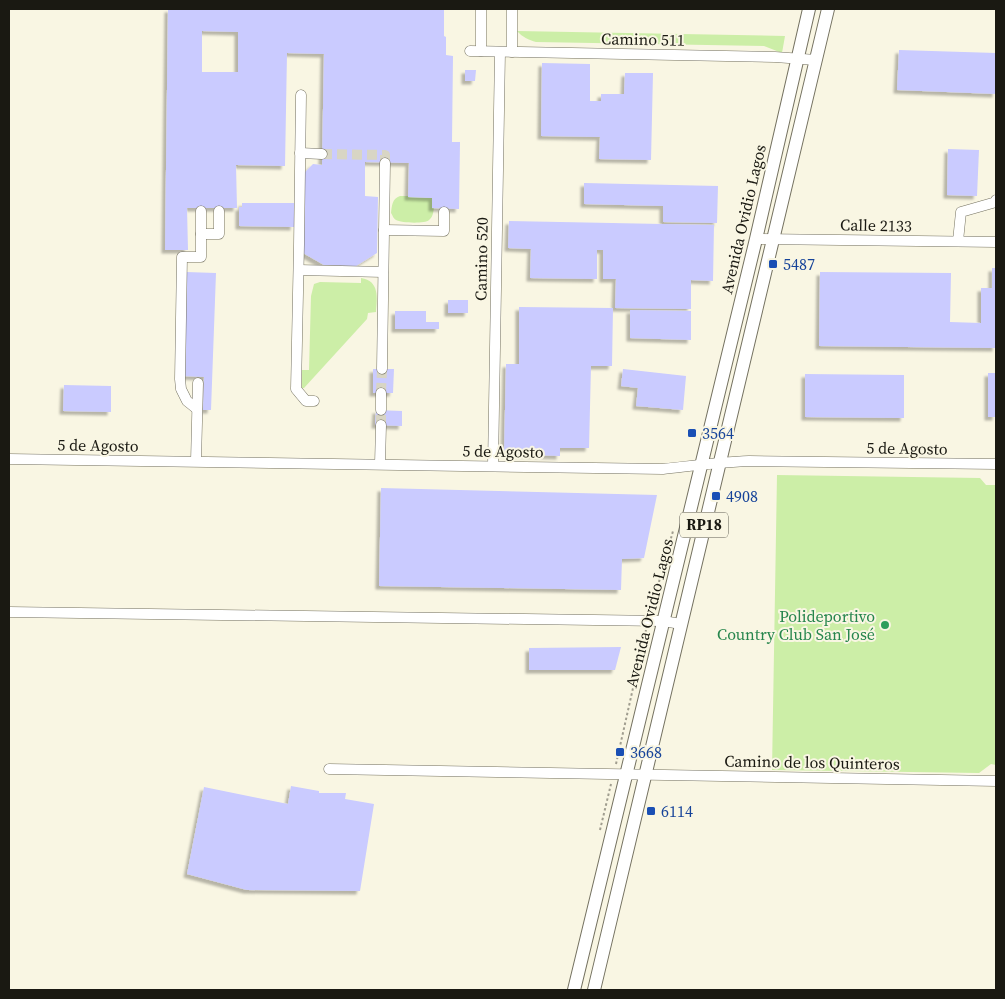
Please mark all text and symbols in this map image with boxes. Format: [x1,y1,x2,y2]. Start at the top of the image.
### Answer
street label: Camino 511 [601,27,685,51]
street label: Avenida Ovidio Lagos [715,142,771,296]
street label: Calle 2133 [840,213,912,237]
street label: Camino 520 [469,217,493,301]
place label: 5487 [783,253,815,275]
marker: 5487 [767,258,779,270]
place label: 3564 [702,422,734,444]
marker: 3564 [686,427,698,439]
street label: 5 de Agosto [57,433,139,457]
street label: 5 de Agosto [866,436,948,460]
street label: 5 de Agosto [462,439,544,463]
place label: 4908 [726,485,758,507]
marker: 4908 [710,490,722,502]
road number: RP18 [680,512,728,538]
street label: Avenida Ovidio Lagos [620,536,678,690]
place label: Polideportivo Country Club San José [717,605,875,645]
marker: Polideportivo Country Club San José [879,619,891,631]
place label: 3668 [630,741,662,763]
marker: 3668 [614,746,626,758]
street label: Camino de los Quinteros [724,749,900,775]
place label: 6114 [661,800,693,822]
marker: 6114 [645,805,657,817]

